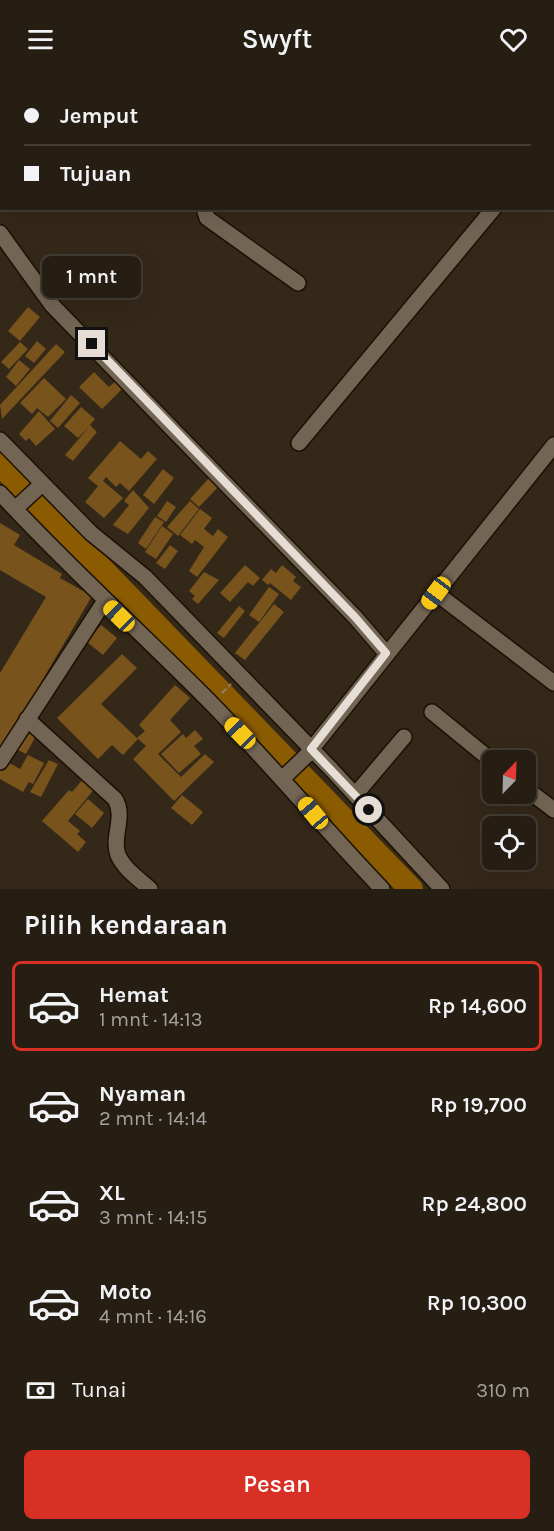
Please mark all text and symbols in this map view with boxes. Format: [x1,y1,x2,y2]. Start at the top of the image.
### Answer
icon: menu [24,23,57,56]
text: Swyft [242,23,312,55]
icon: heart [497,23,530,56]
text: Jemput [60,103,138,129]
text: Tujuan [60,161,131,187]
callout: 1 mnt [42,257,142,299]
text: 1 mnt [66,265,117,288]
route end [78,330,105,357]
car [418,573,454,613]
car [100,597,138,635]
car [221,714,259,752]
north arrow [482,750,536,804]
map controls [482,750,536,870]
car [295,793,331,833]
route start [355,796,382,823]
button: locate [482,816,536,870]
text: Pilih kendaraan [24,909,228,941]
icon: car [27,979,81,1033]
text: Hemat [99,982,169,1008]
text: Rp 14,600 [428,993,527,1019]
text: 1 mnt · 14:13 [99,1008,203,1031]
icon: car [27,1078,81,1132]
text: Nyaman [99,1081,186,1107]
text: Rp 19,700 [430,1092,527,1118]
text: 2 mnt · 14:14 [99,1107,207,1130]
icon: car [27,1177,81,1231]
text: XL [99,1180,125,1206]
text: Rp 24,800 [422,1191,527,1217]
text: 3 mnt · 14:15 [99,1206,207,1229]
icon: car [27,1276,81,1330]
text: Moto [99,1279,152,1305]
text: Rp 10,300 [427,1290,527,1316]
text: 4 mnt · 14:16 [99,1305,207,1328]
icon: cash [24,1374,57,1407]
text: Tunai [72,1377,127,1403]
text: 310 m [476,1379,530,1402]
button: Pesan [24,1450,530,1519]

